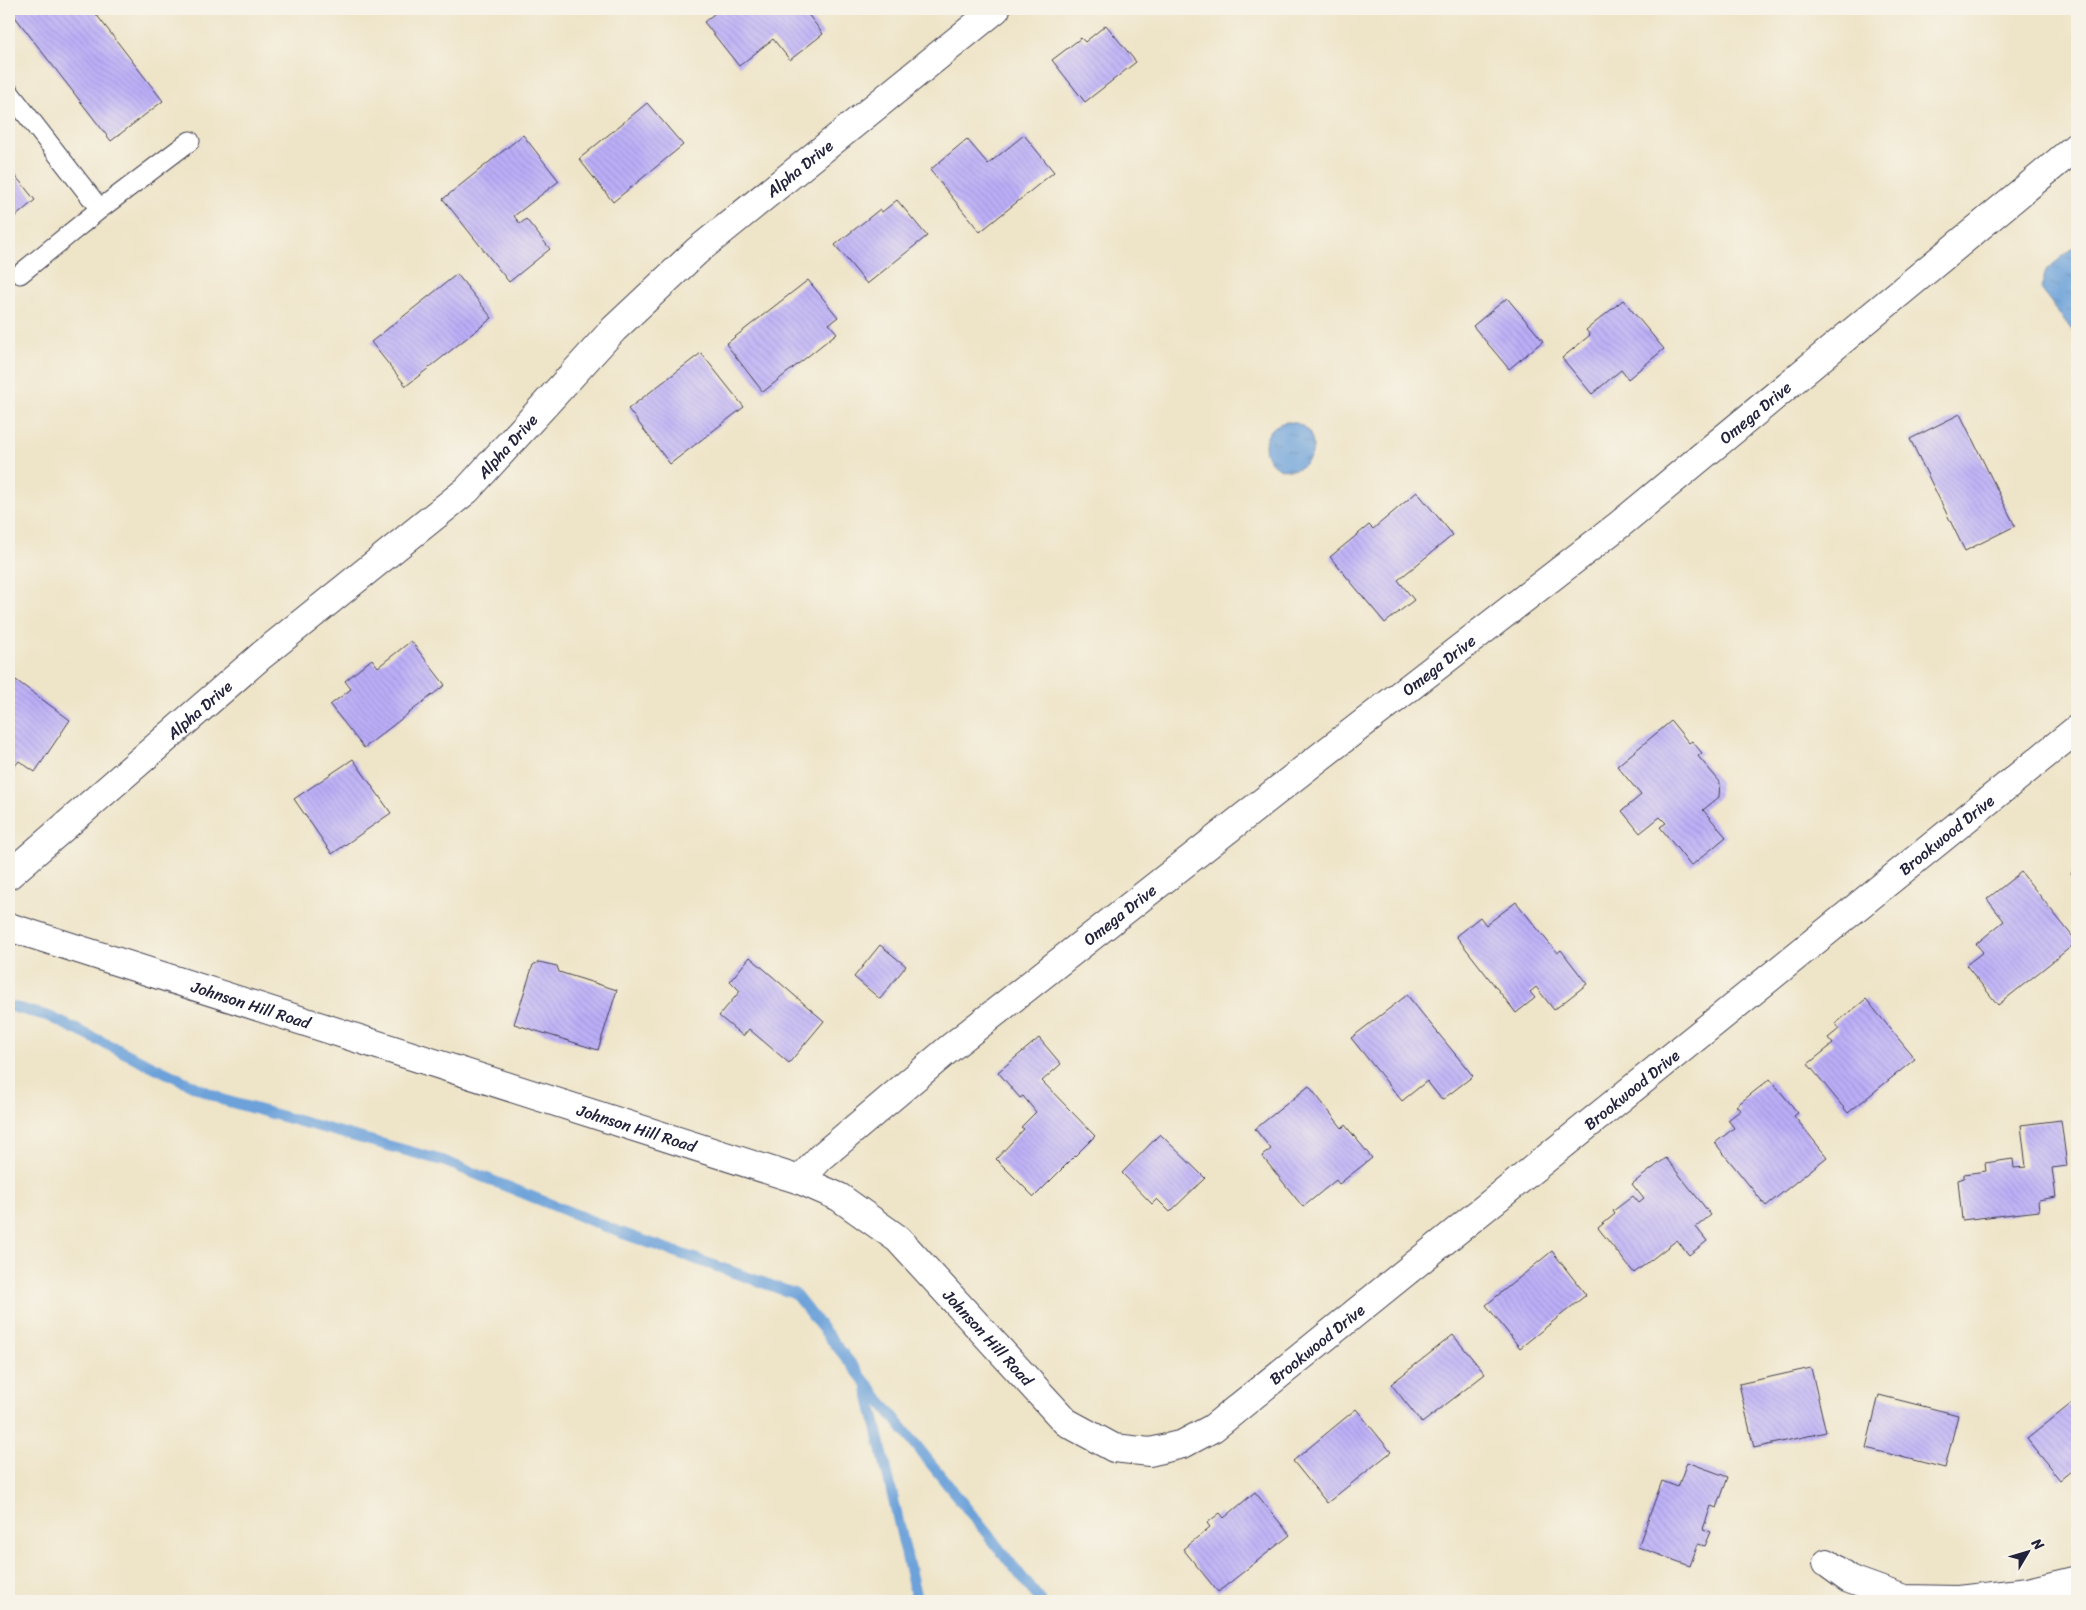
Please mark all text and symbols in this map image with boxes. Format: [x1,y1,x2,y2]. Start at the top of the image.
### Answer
street label: Alpha Drive [759,132,840,206]
street label: Omega Drive [1713,374,1798,452]
street label: Alpha Drive [469,407,545,486]
street label: Omega Drive [1396,627,1482,704]
street label: Alpha Drive [159,673,239,748]
street label: Brookwood Drive [1892,787,2002,883]
street label: Omega Drive [1077,876,1163,953]
street label: Johnson Hill Road [187,972,316,1038]
street label: Brookwood Drive [1577,1042,1687,1138]
street label: Johnson Hill Road [572,1095,701,1161]
street label: Johnson Hill Road [935,1282,1041,1394]
street label: Brookwood Drive [1262,1296,1372,1393]
north arrow [2004,1528,2054,1578]
text: N [2024,1532,2051,1556]

